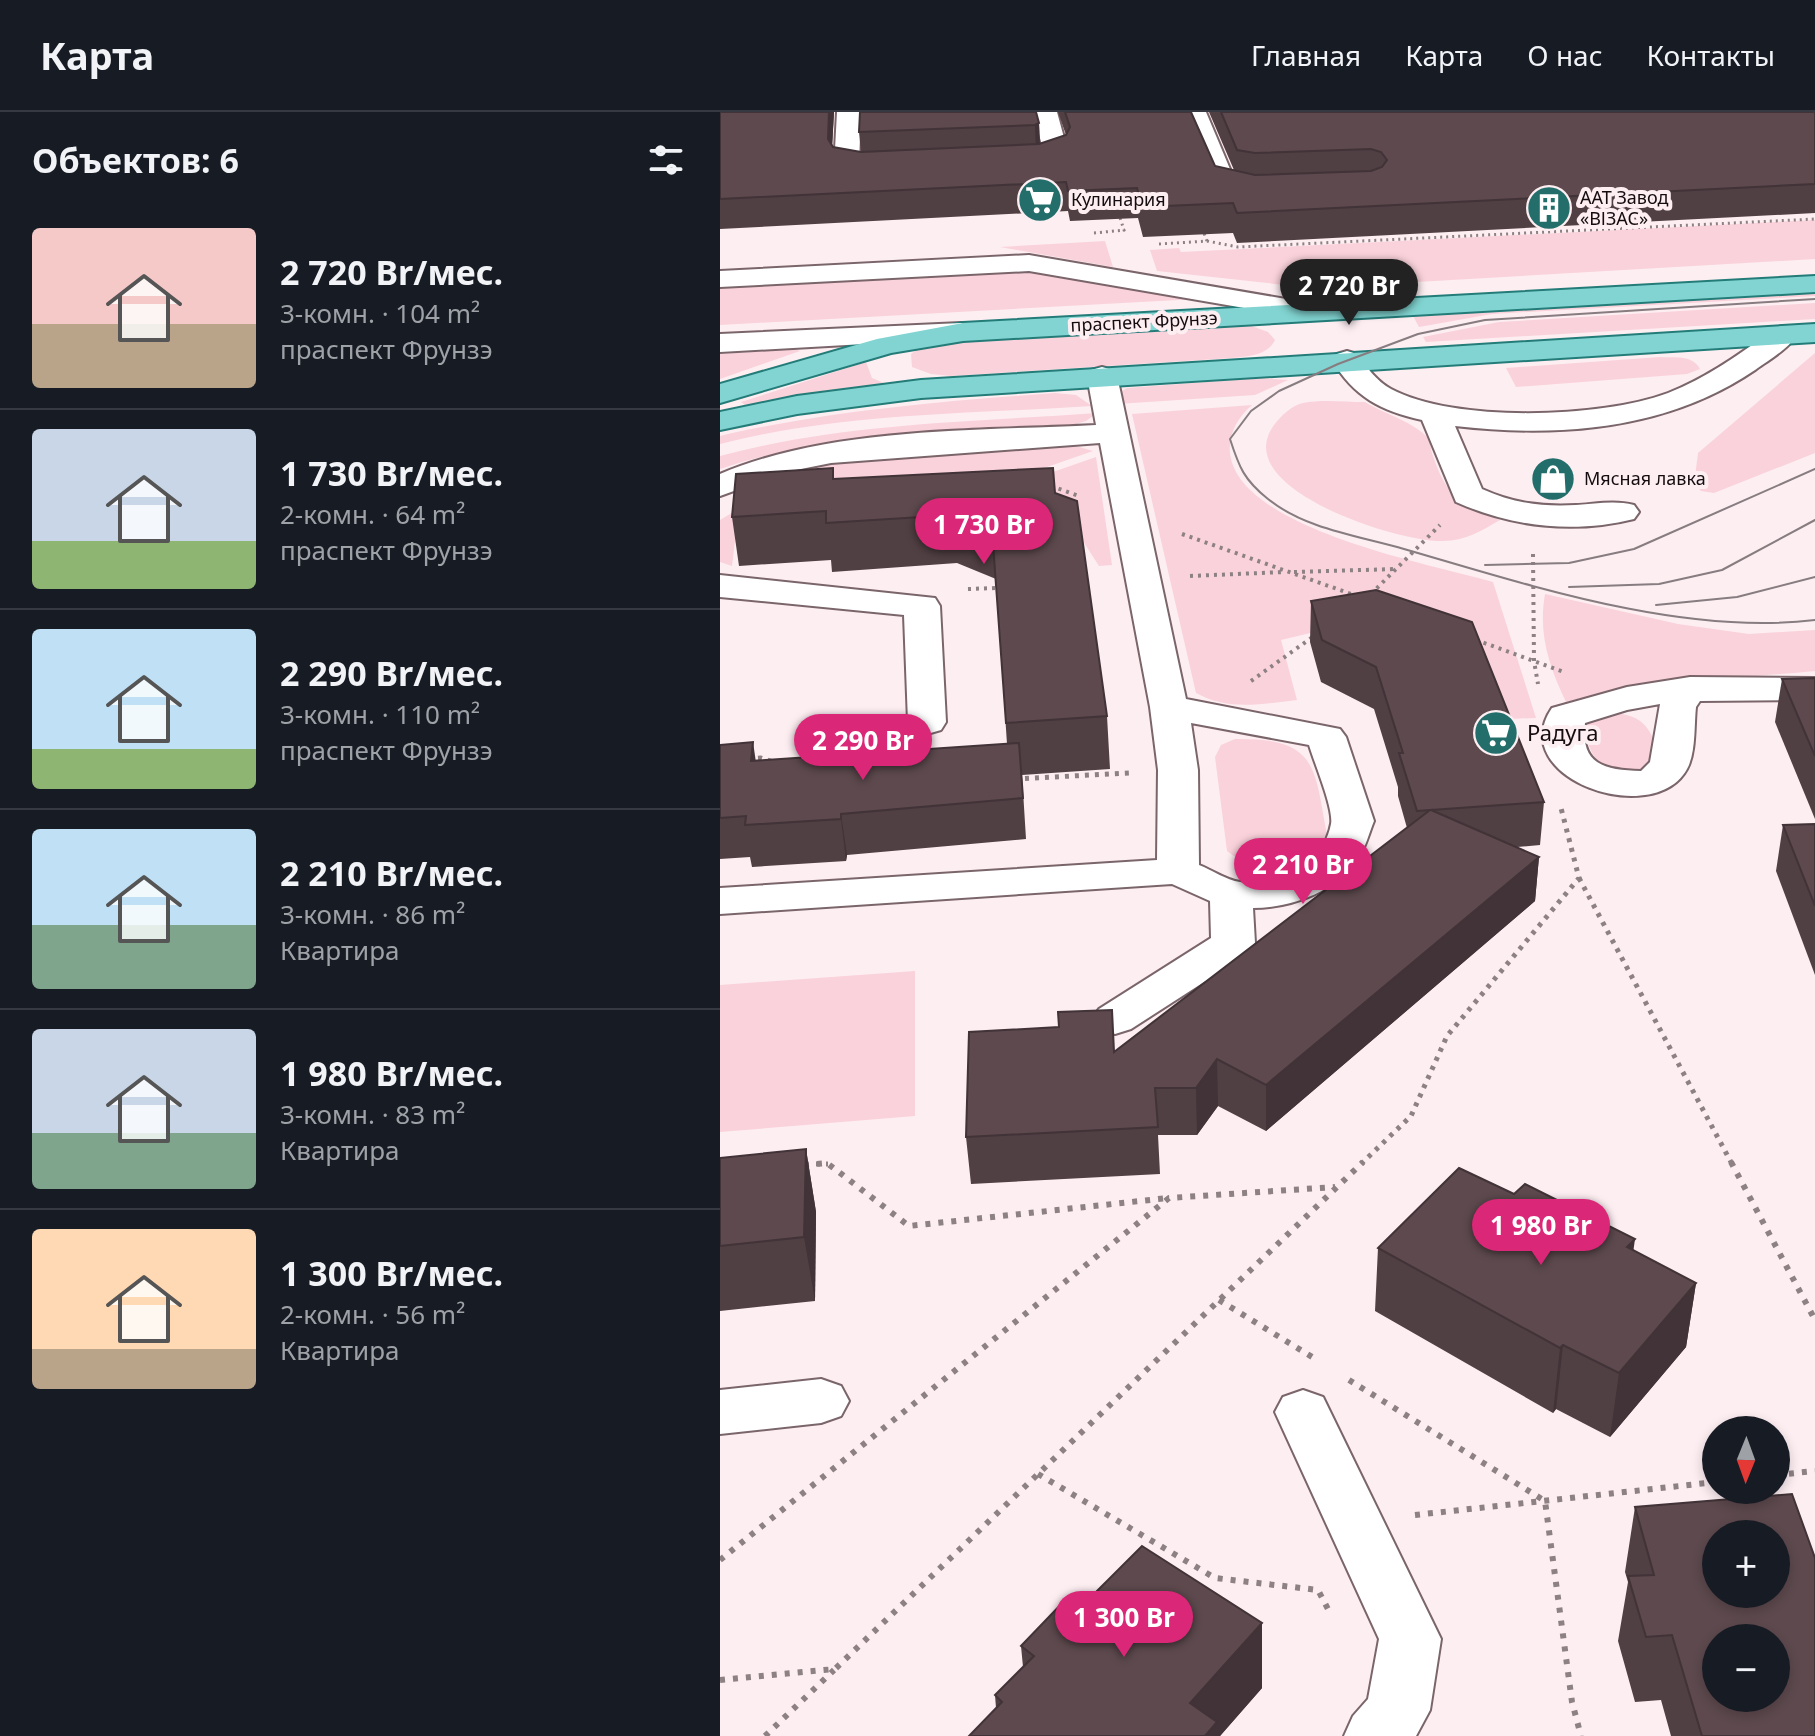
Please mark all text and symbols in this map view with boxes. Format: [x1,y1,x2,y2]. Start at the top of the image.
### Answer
text: Карта [40,29,154,81]
text: Главная [1251,36,1361,74]
text: Карта [1405,36,1483,74]
text: О нас [1527,36,1603,74]
text: Контакты [1647,36,1775,74]
text: Объектов: 6 [32,137,239,183]
icon: filters [644,138,688,182]
supermarket icon: Кулинария [1016,176,1064,224]
building icon: ААТ Завод «ВІЗАС» [1525,184,1573,232]
place label: ААТ Завод «ВІЗАС» [1580,185,1668,230]
place label: Кулинария [1071,187,1166,211]
text: 2 720 Br/мес. [280,249,503,295]
pin: 2 720 Br [1266,259,1432,327]
icon: home [96,260,192,356]
text: 2 720 Br [1298,267,1400,303]
text: 3-комн. · 104 m² [280,295,480,331]
street label: праспект Фрунзэ [1070,305,1218,337]
text: праспект Фрунзэ [280,331,493,367]
text: 1 730 Br/мес. [280,450,503,496]
shop icon: Мясная лавка [1529,455,1577,503]
icon: home [96,461,192,557]
place label: Мясная лавка [1584,466,1706,490]
text: 2-комн. · 64 m² [280,496,465,532]
pin: 1 730 Br [901,498,1067,566]
text: 1 730 Br [933,506,1035,542]
text: праспект Фрунзэ [280,532,493,568]
text: 2 290 Br/мес. [280,650,503,696]
icon: home [96,661,192,757]
text: 3-комн. · 110 m² [280,696,480,732]
supermarket icon: Радуга [1472,709,1520,757]
pin: 2 290 Br [780,714,946,782]
place label: Радуга [1527,717,1598,747]
text: 2 290 Br [812,722,914,758]
text: праспект Фрунзэ [280,732,493,768]
pin: 2 210 Br [1220,838,1386,906]
text: 2 210 Br [1252,846,1354,882]
text: 2 210 Br/мес. [280,850,503,896]
icon: home [96,861,192,957]
text: 3-комн. · 86 m² [280,896,465,932]
text: Квартира [280,932,399,968]
text: 1 980 Br/мес. [280,1050,503,1096]
icon: home [96,1061,192,1157]
text: 3-комн. · 83 m² [280,1096,465,1132]
text: Квартира [280,1132,399,1168]
pin: 1 980 Br [1458,1199,1624,1267]
text: 1 980 Br [1490,1207,1592,1243]
text: 1 300 Br/мес. [280,1250,503,1296]
icon: home [96,1261,192,1357]
text: 2-комн. · 56 m² [280,1296,465,1332]
text: Квартира [280,1332,399,1368]
north arrow [1702,1416,1790,1504]
map controls [1702,1416,1790,1712]
button: + [1702,1520,1790,1608]
pin: 1 300 Br [1041,1591,1207,1659]
text: 1 300 Br [1073,1599,1175,1635]
button: − [1702,1624,1790,1712]

